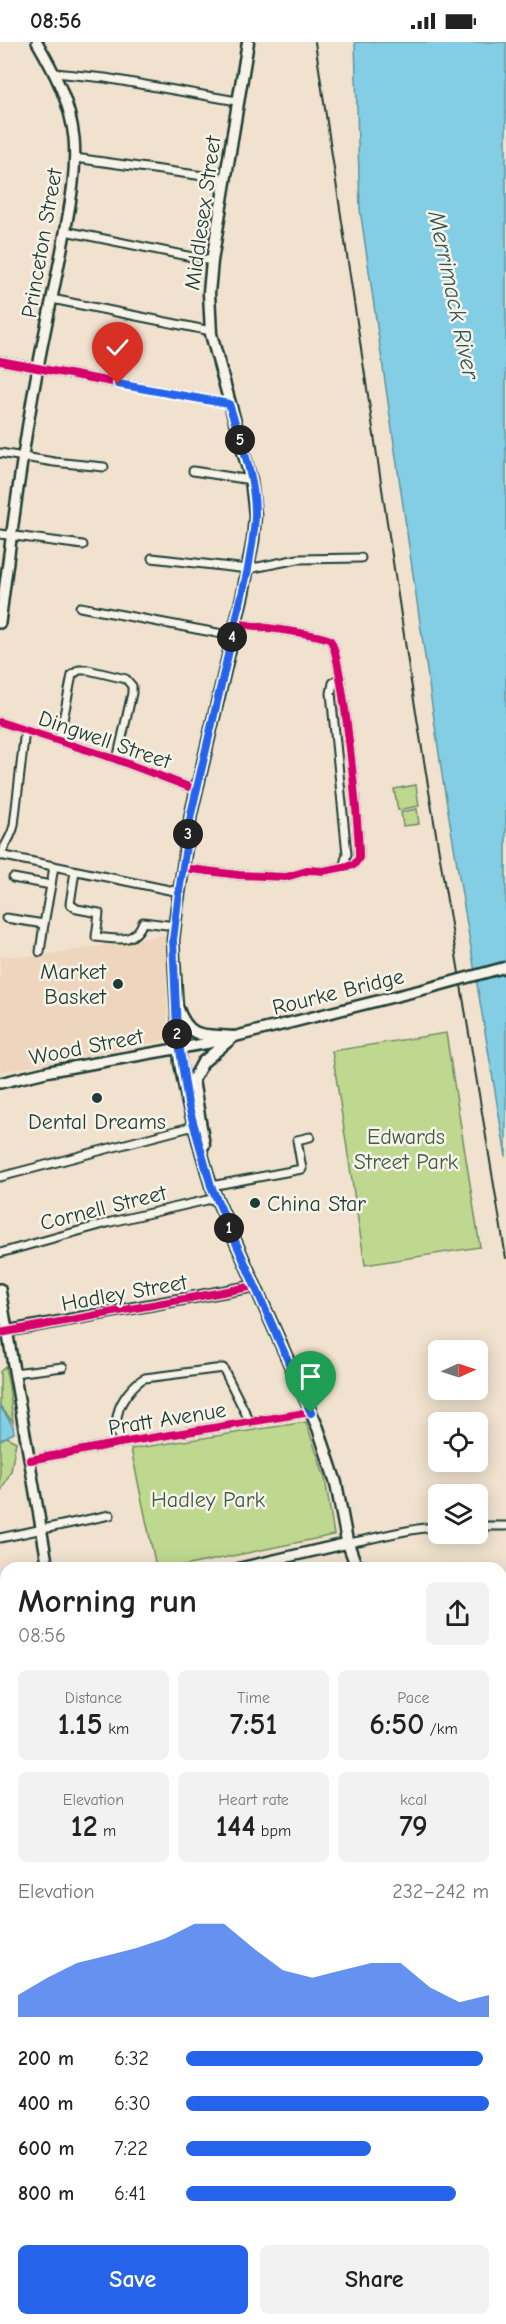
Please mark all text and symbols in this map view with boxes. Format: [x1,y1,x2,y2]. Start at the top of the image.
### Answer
text: 08:56 [30,8,82,34]
street label: Middlesex Street [179,134,227,292]
street label: Princeton Street [16,166,68,320]
water label: Merrimack River [422,207,486,383]
pin [92,322,143,384]
icon: check [101,331,134,364]
pin: 5 [225,425,255,455]
text: 5 [236,431,244,449]
pin: 4 [217,622,247,652]
text: 4 [228,628,236,646]
street label: Dingwell Street [35,705,175,775]
pin: 3 [173,819,203,849]
text: 3 [184,825,192,843]
place label: Market Basket [40,959,107,1010]
street label: Rourke Bridge [270,963,407,1021]
marker: Market Basket [111,977,125,991]
pin: 2 [162,1019,192,1049]
street label: Wood Street [27,1023,146,1071]
text: 2 [173,1025,181,1043]
marker: Dental Dreams [90,1091,104,1105]
place label: Dental Dreams [28,1109,166,1135]
park label: Edwards Street Park [354,1124,459,1175]
street label: Cornell Street [37,1180,170,1236]
place label: China Star [267,1191,366,1217]
marker: China Star [248,1196,262,1210]
pin: 1 [214,1213,244,1243]
text: 1 [226,1219,232,1237]
street label: Hadley Street [59,1269,190,1317]
north arrow [428,1340,488,1400]
map controls [428,1340,488,1544]
pin [285,1351,336,1413]
icon: arrive [294,1360,327,1393]
street label: Pratt Avenue [106,1397,228,1441]
button: locate [428,1412,488,1472]
button: layers [428,1484,488,1544]
park label: Hadley Park [151,1487,265,1513]
text: Morning run [18,1582,197,1620]
button: share [426,1582,489,1645]
text: 08:56 [18,1624,66,1647]
text: Distance [65,1689,122,1707]
text: Time [237,1689,270,1707]
text: Pace [397,1689,430,1707]
text: 1.15 [58,1707,103,1742]
text: 7:51 [230,1707,277,1742]
text: 6:50 [369,1707,424,1742]
text: km [103,1720,129,1738]
text: /km [424,1720,458,1738]
text: Elevation [63,1791,124,1809]
text: Heart rate [218,1791,289,1809]
text: kcal [400,1791,427,1809]
text: 12 [71,1809,98,1844]
text: 144 [216,1809,256,1844]
text: 79 [399,1809,428,1844]
text: m [98,1822,116,1840]
text: bpm [256,1822,291,1840]
text: Elevation [18,1880,95,1903]
text: 232–242 m [392,1880,489,1903]
text: 200 m [18,2047,74,2070]
text: 6:32 [114,2047,149,2070]
text: 400 m [18,2092,73,2115]
text: 6:30 [114,2092,151,2115]
text: 600 m [18,2137,74,2160]
text: 7:22 [114,2137,148,2160]
text: 800 m [18,2182,74,2205]
text: 6:41 [114,2182,146,2205]
button: Save [18,2245,248,2314]
button: Share [260,2245,489,2314]

